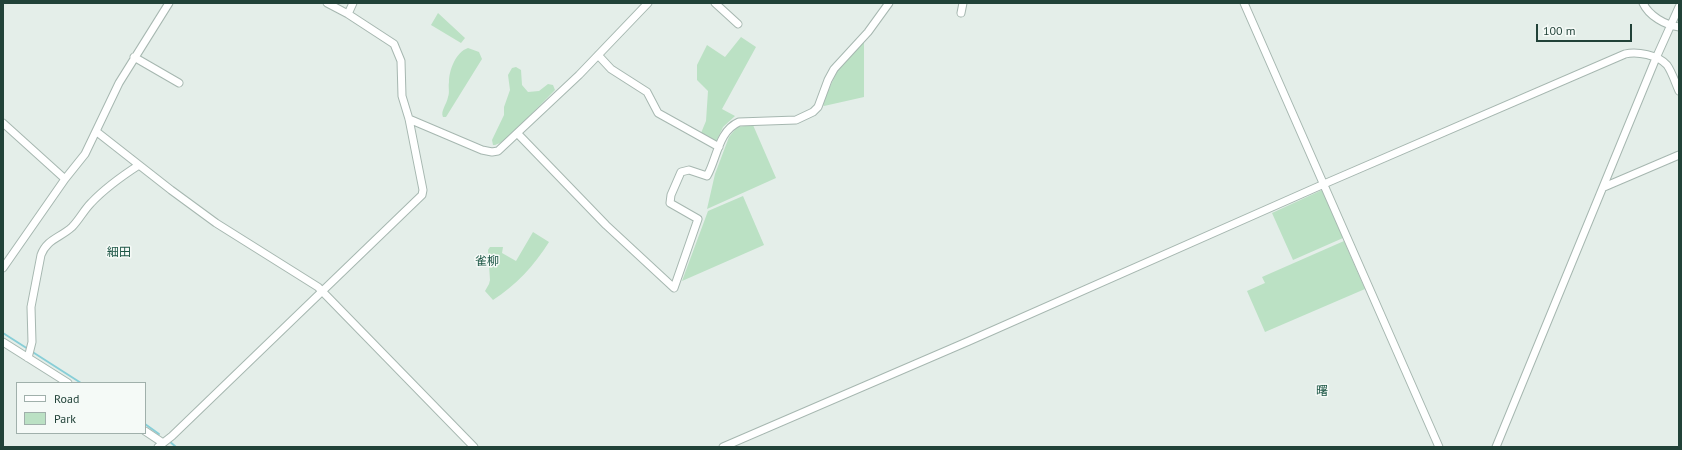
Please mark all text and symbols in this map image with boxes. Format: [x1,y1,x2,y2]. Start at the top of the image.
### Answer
scale bar [1538,16,1634,42]
text: 100 m [1543,23,1576,38]
district label: 細田 [107,246,131,260]
district label: 雀柳 [475,255,499,269]
legend [16,382,146,434]
district label: 曙 [1316,385,1328,399]
text: Road [54,391,79,406]
text: Park [54,411,76,426]

